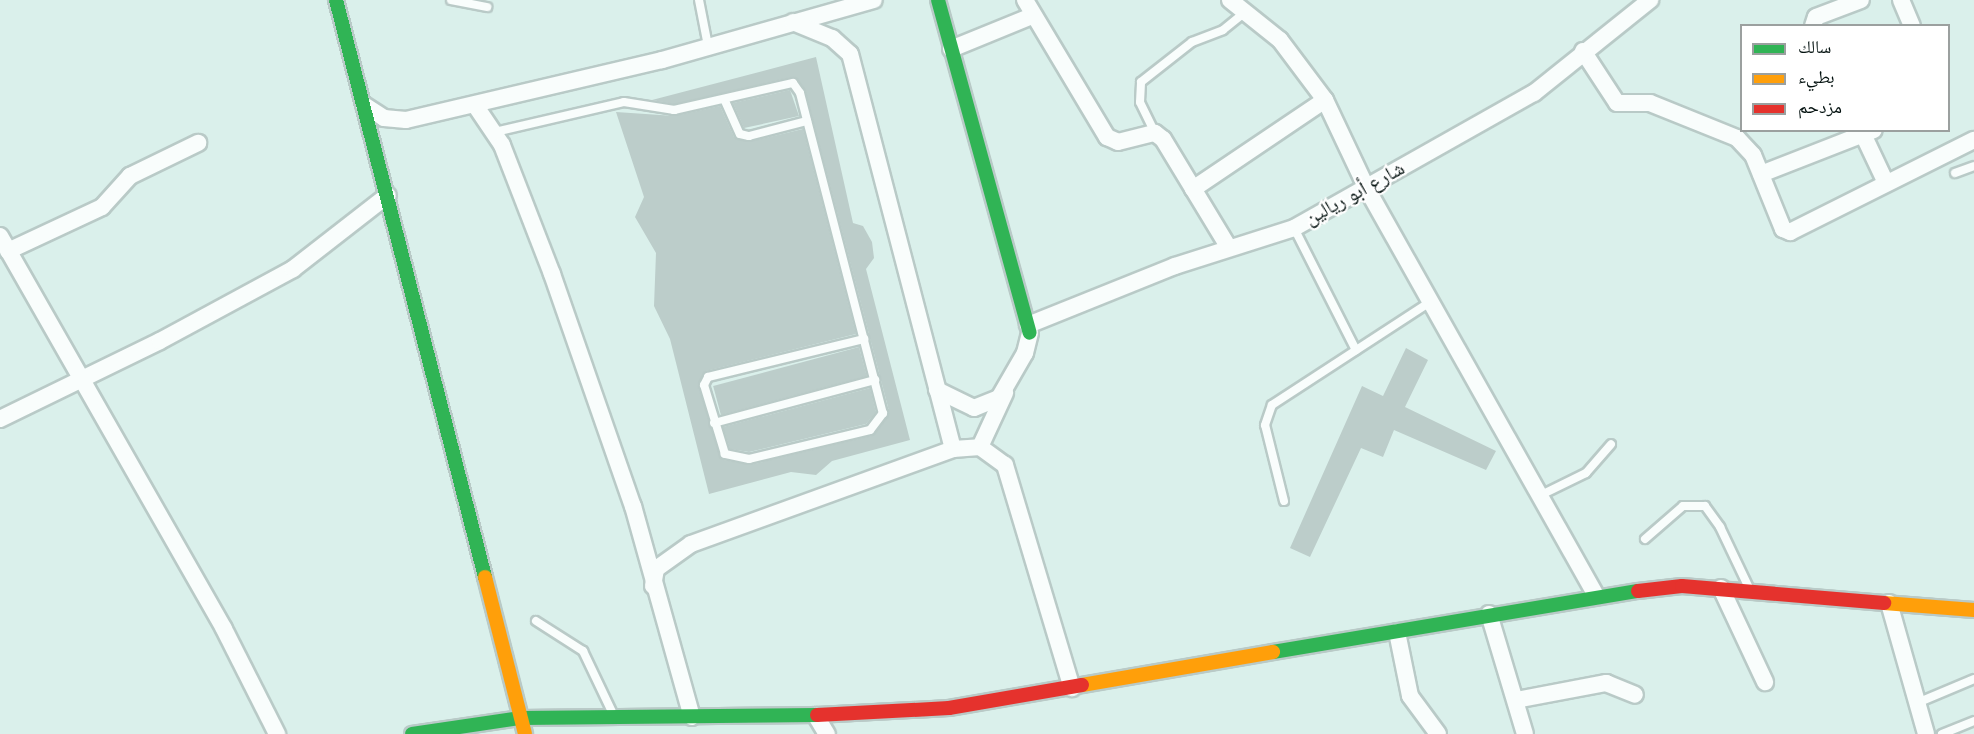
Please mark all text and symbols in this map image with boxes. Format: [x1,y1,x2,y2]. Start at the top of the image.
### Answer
legend [1740,24,1950,132]
text: سالك [1798,34,1831,61]
text: بطيء [1798,64,1835,91]
text: مزدحم [1798,94,1842,121]
street label: شارع أبو ريالين [1301,157,1409,231]

